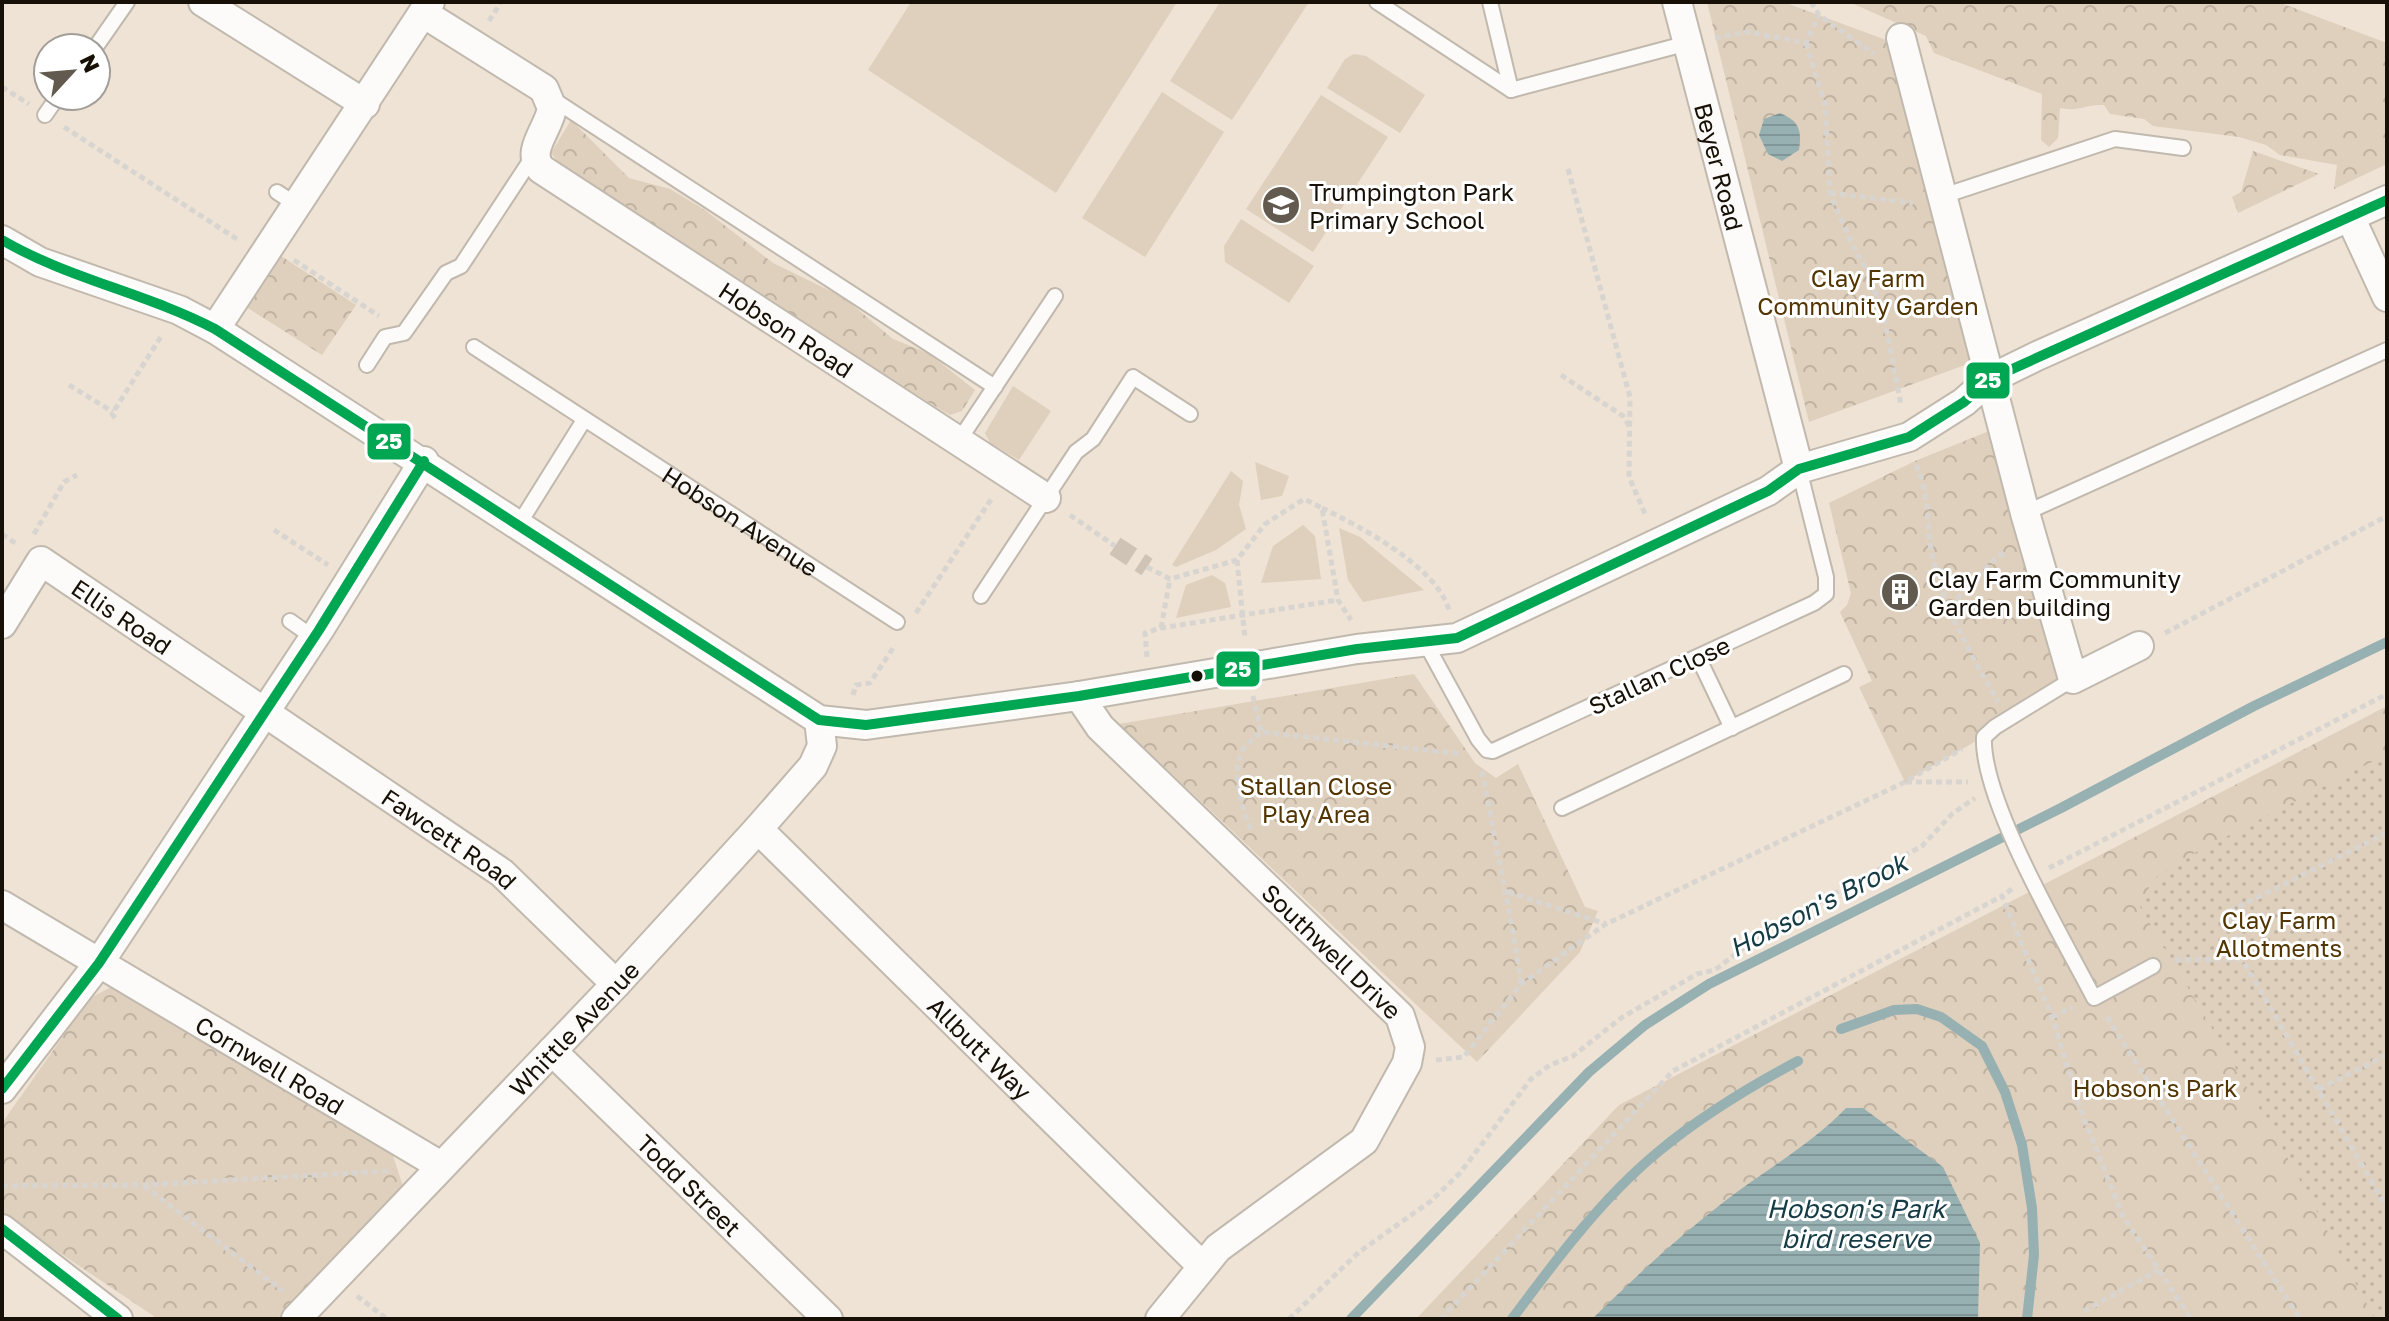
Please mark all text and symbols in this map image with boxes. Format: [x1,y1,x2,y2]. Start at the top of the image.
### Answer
north arrow [32,32,112,112]
text: N [75,50,106,76]
street label: Beyer Road [1689,100,1751,233]
place label: Trumpington Park Primary School [1309,177,1514,234]
school or university icon: Trumpington Park Primary School [1260,184,1302,226]
park label: Clay Farm Community Garden [1757,263,1979,320]
street label: Hobson Road [714,275,859,383]
line badge: 25 [1965,361,2011,400]
text: 25 [1975,366,2001,393]
line badge: 25 [366,422,412,461]
text: 25 [376,427,402,454]
street label: Hobson Avenue [657,459,824,582]
place label: Clay Farm Community Garden building [1928,564,2181,621]
building icon: Clay Farm Community Garden building [1879,571,1921,613]
street label: Ellis Road [67,572,177,660]
street label: Stallan Close [1584,630,1734,720]
line badge: 25 [1215,650,1261,688]
text: 25 [1225,655,1251,682]
unlabelled marker [1189,668,1205,684]
park label: Stallan Close Play Area [1240,771,1392,828]
street label: Fawcett Road [377,782,523,894]
water label: Hobson's Brook [1724,846,1914,963]
street label: Southwell Drive [1257,877,1408,1025]
park label: Clay Farm Allotments [2216,905,2342,962]
street label: Whittle Avenue [503,955,645,1102]
street label: Allbutt Way [922,991,1038,1105]
street label: Cornwell Road [191,1009,350,1120]
park label: Hobson's Park [2073,1073,2238,1102]
street label: Todd Street [632,1128,748,1242]
water label: Hobson's Park bird reserve [1767,1193,1948,1254]

